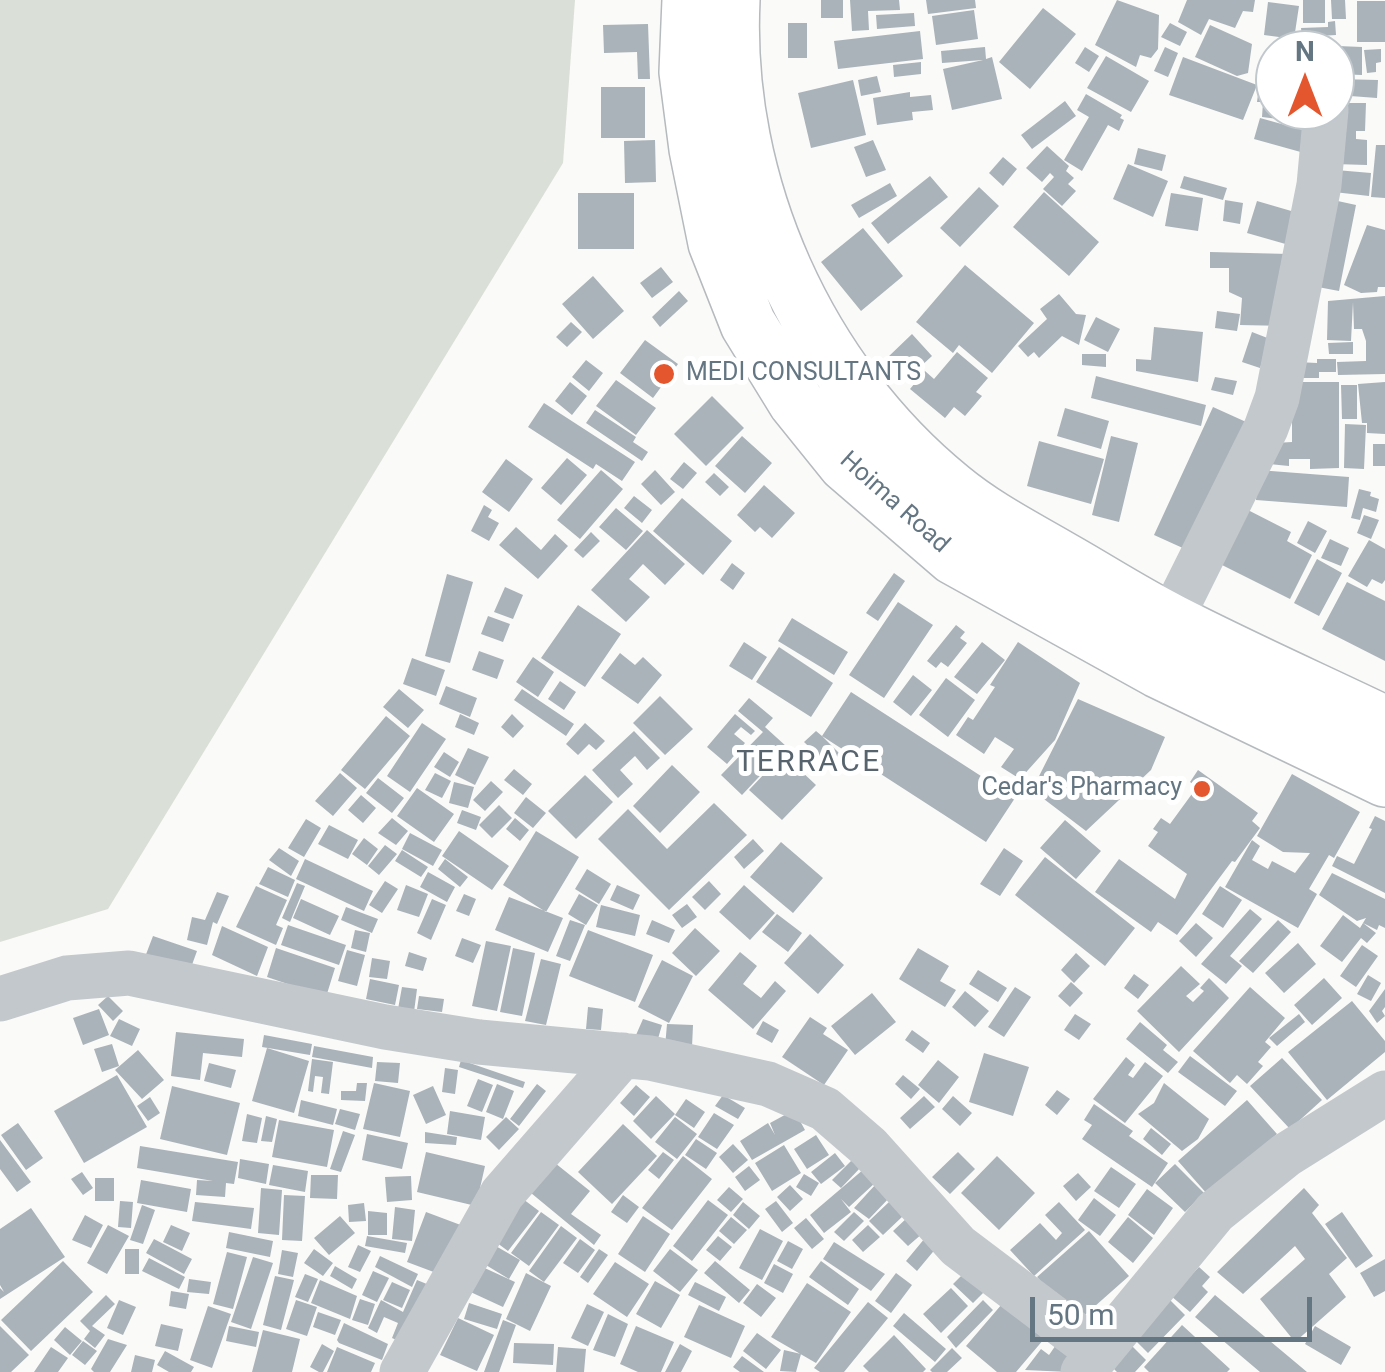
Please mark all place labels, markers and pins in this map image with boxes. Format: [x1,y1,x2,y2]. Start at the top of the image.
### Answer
place label: MEDI CONSULTANTS [686,359,921,389]
marker: MEDI CONSULTANTS [651,361,677,387]
place label: Cedar's Pharmacy [982,774,1182,804]
marker: Cedar's Pharmacy [1191,778,1213,800]

